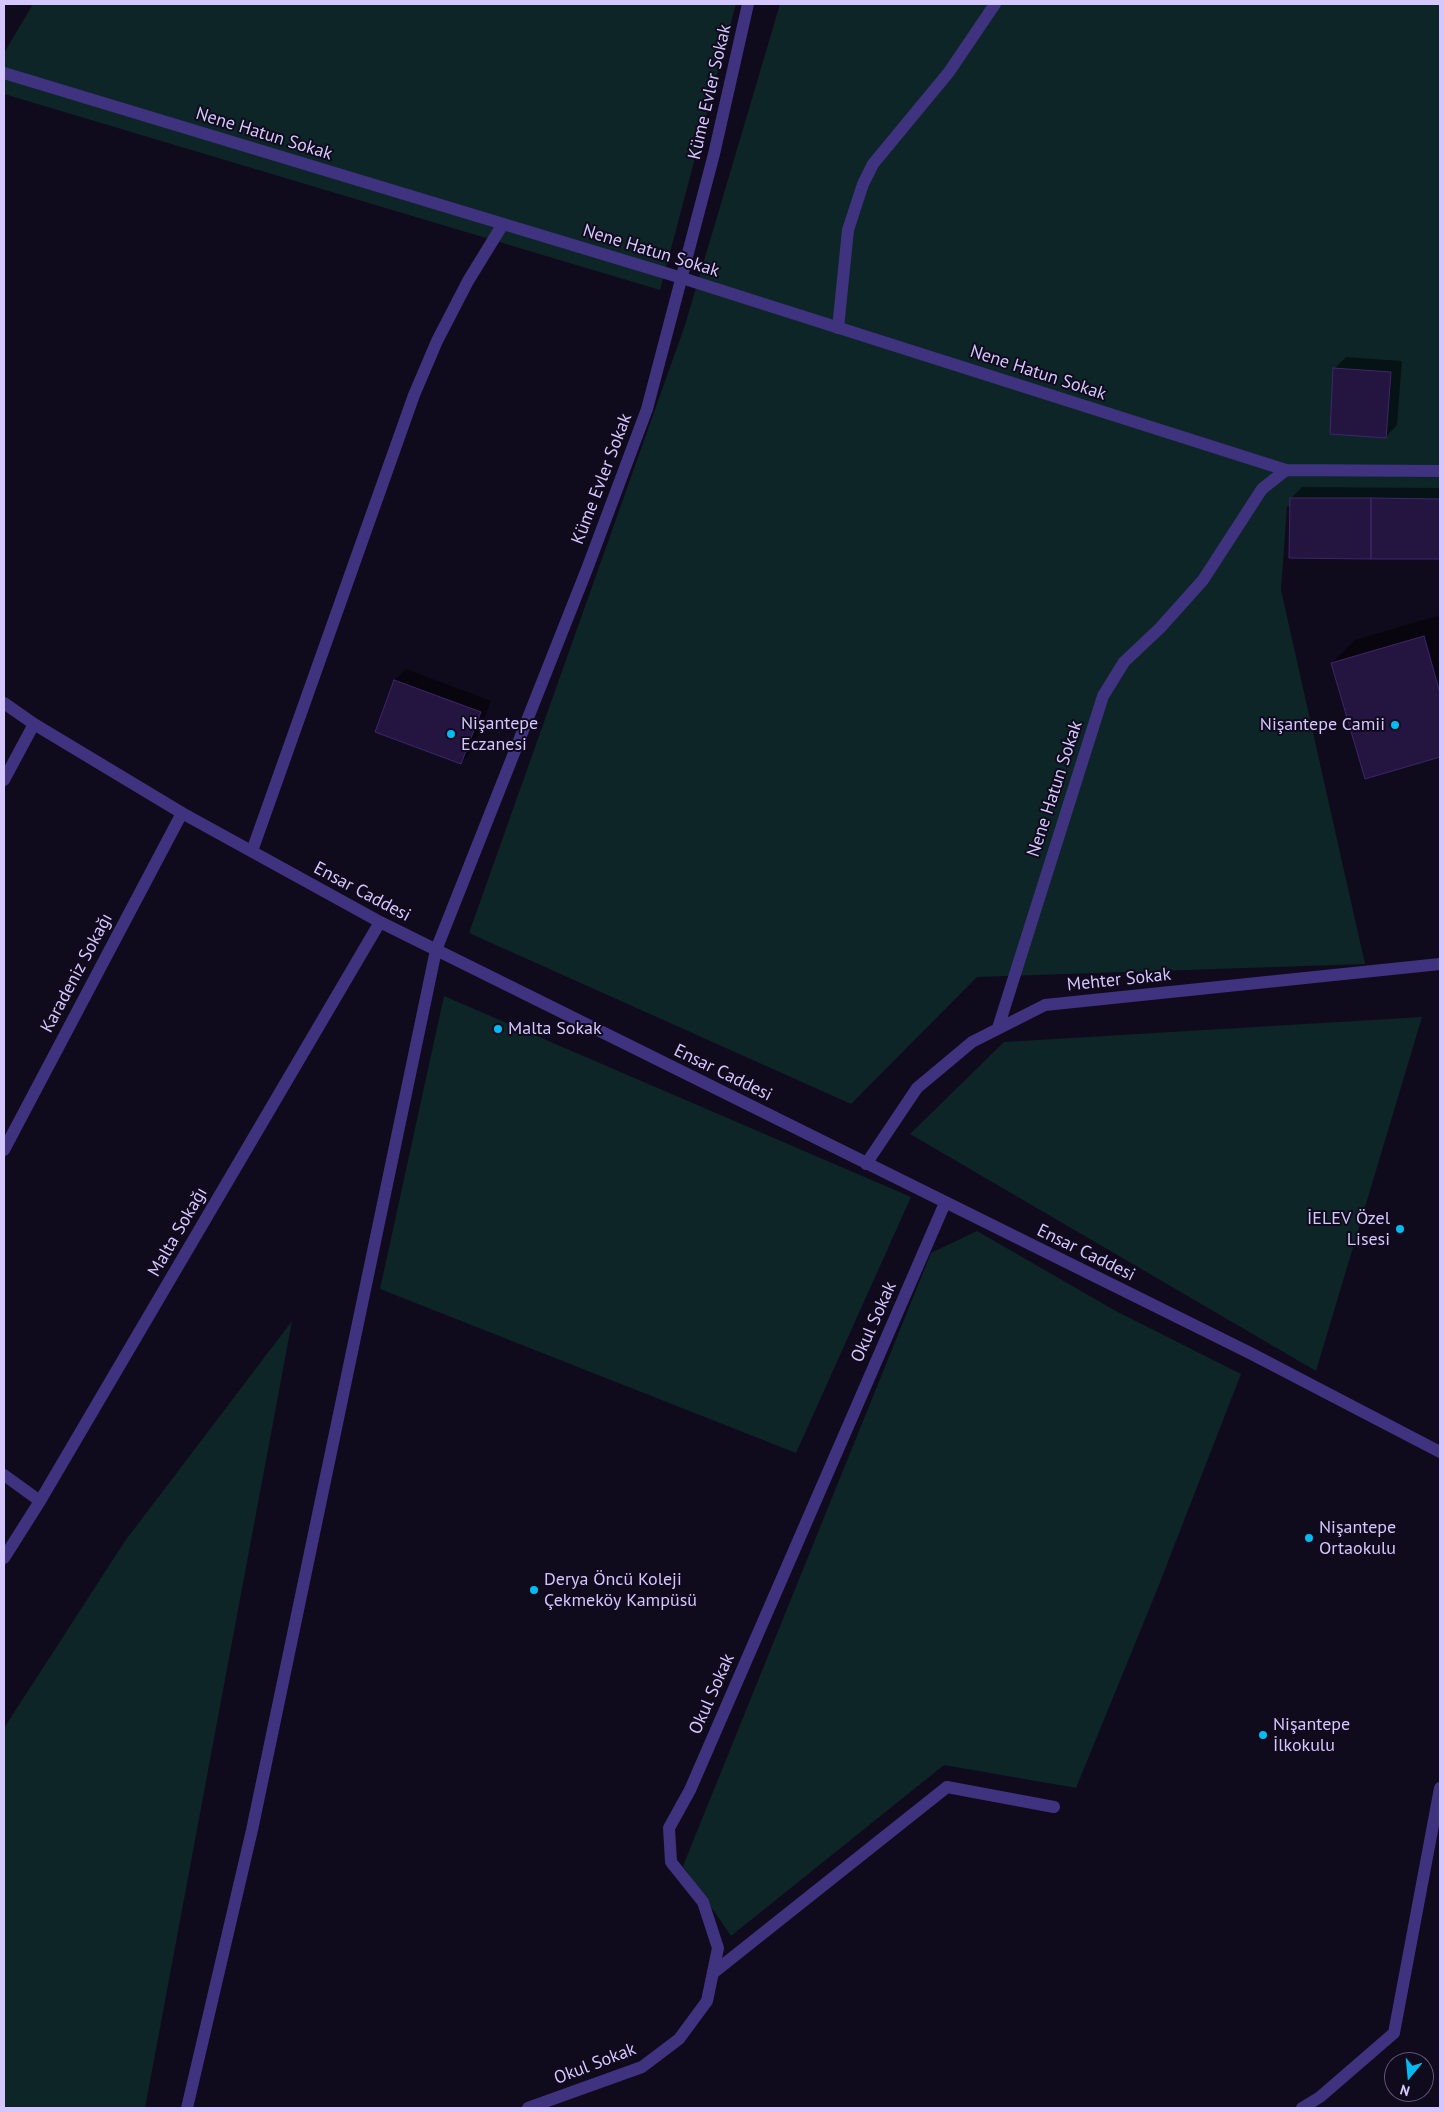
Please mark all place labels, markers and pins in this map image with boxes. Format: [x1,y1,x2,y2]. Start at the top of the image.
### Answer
place label: Nişantepe Eczanesi [461,713,538,756]
place label: Nişantepe Camii [1260,714,1385,736]
marker: Nişantepe Camii [1389,719,1401,731]
marker: Nişantepe Eczanesi [445,728,457,740]
place label: Malta Sokak [508,1018,602,1040]
marker: Malta Sokak [492,1023,504,1035]
place label: İELEV Özel Lisesi [1307,1208,1390,1250]
marker: İELEV Özel Lisesi [1394,1223,1406,1235]
place label: Nişantepe Ortaokulu [1319,1517,1396,1560]
marker: Nişantepe Ortaokulu [1303,1532,1315,1544]
place label: Derya Öncü Koleji Çekmeköy Kampüsü [544,1569,697,1612]
marker: Derya Öncü Koleji Çekmeköy Kampüsü [528,1584,540,1596]
place label: Nişantepe İlkokulu [1273,1714,1350,1756]
marker: Nişantepe İlkokulu [1257,1729,1269,1741]

